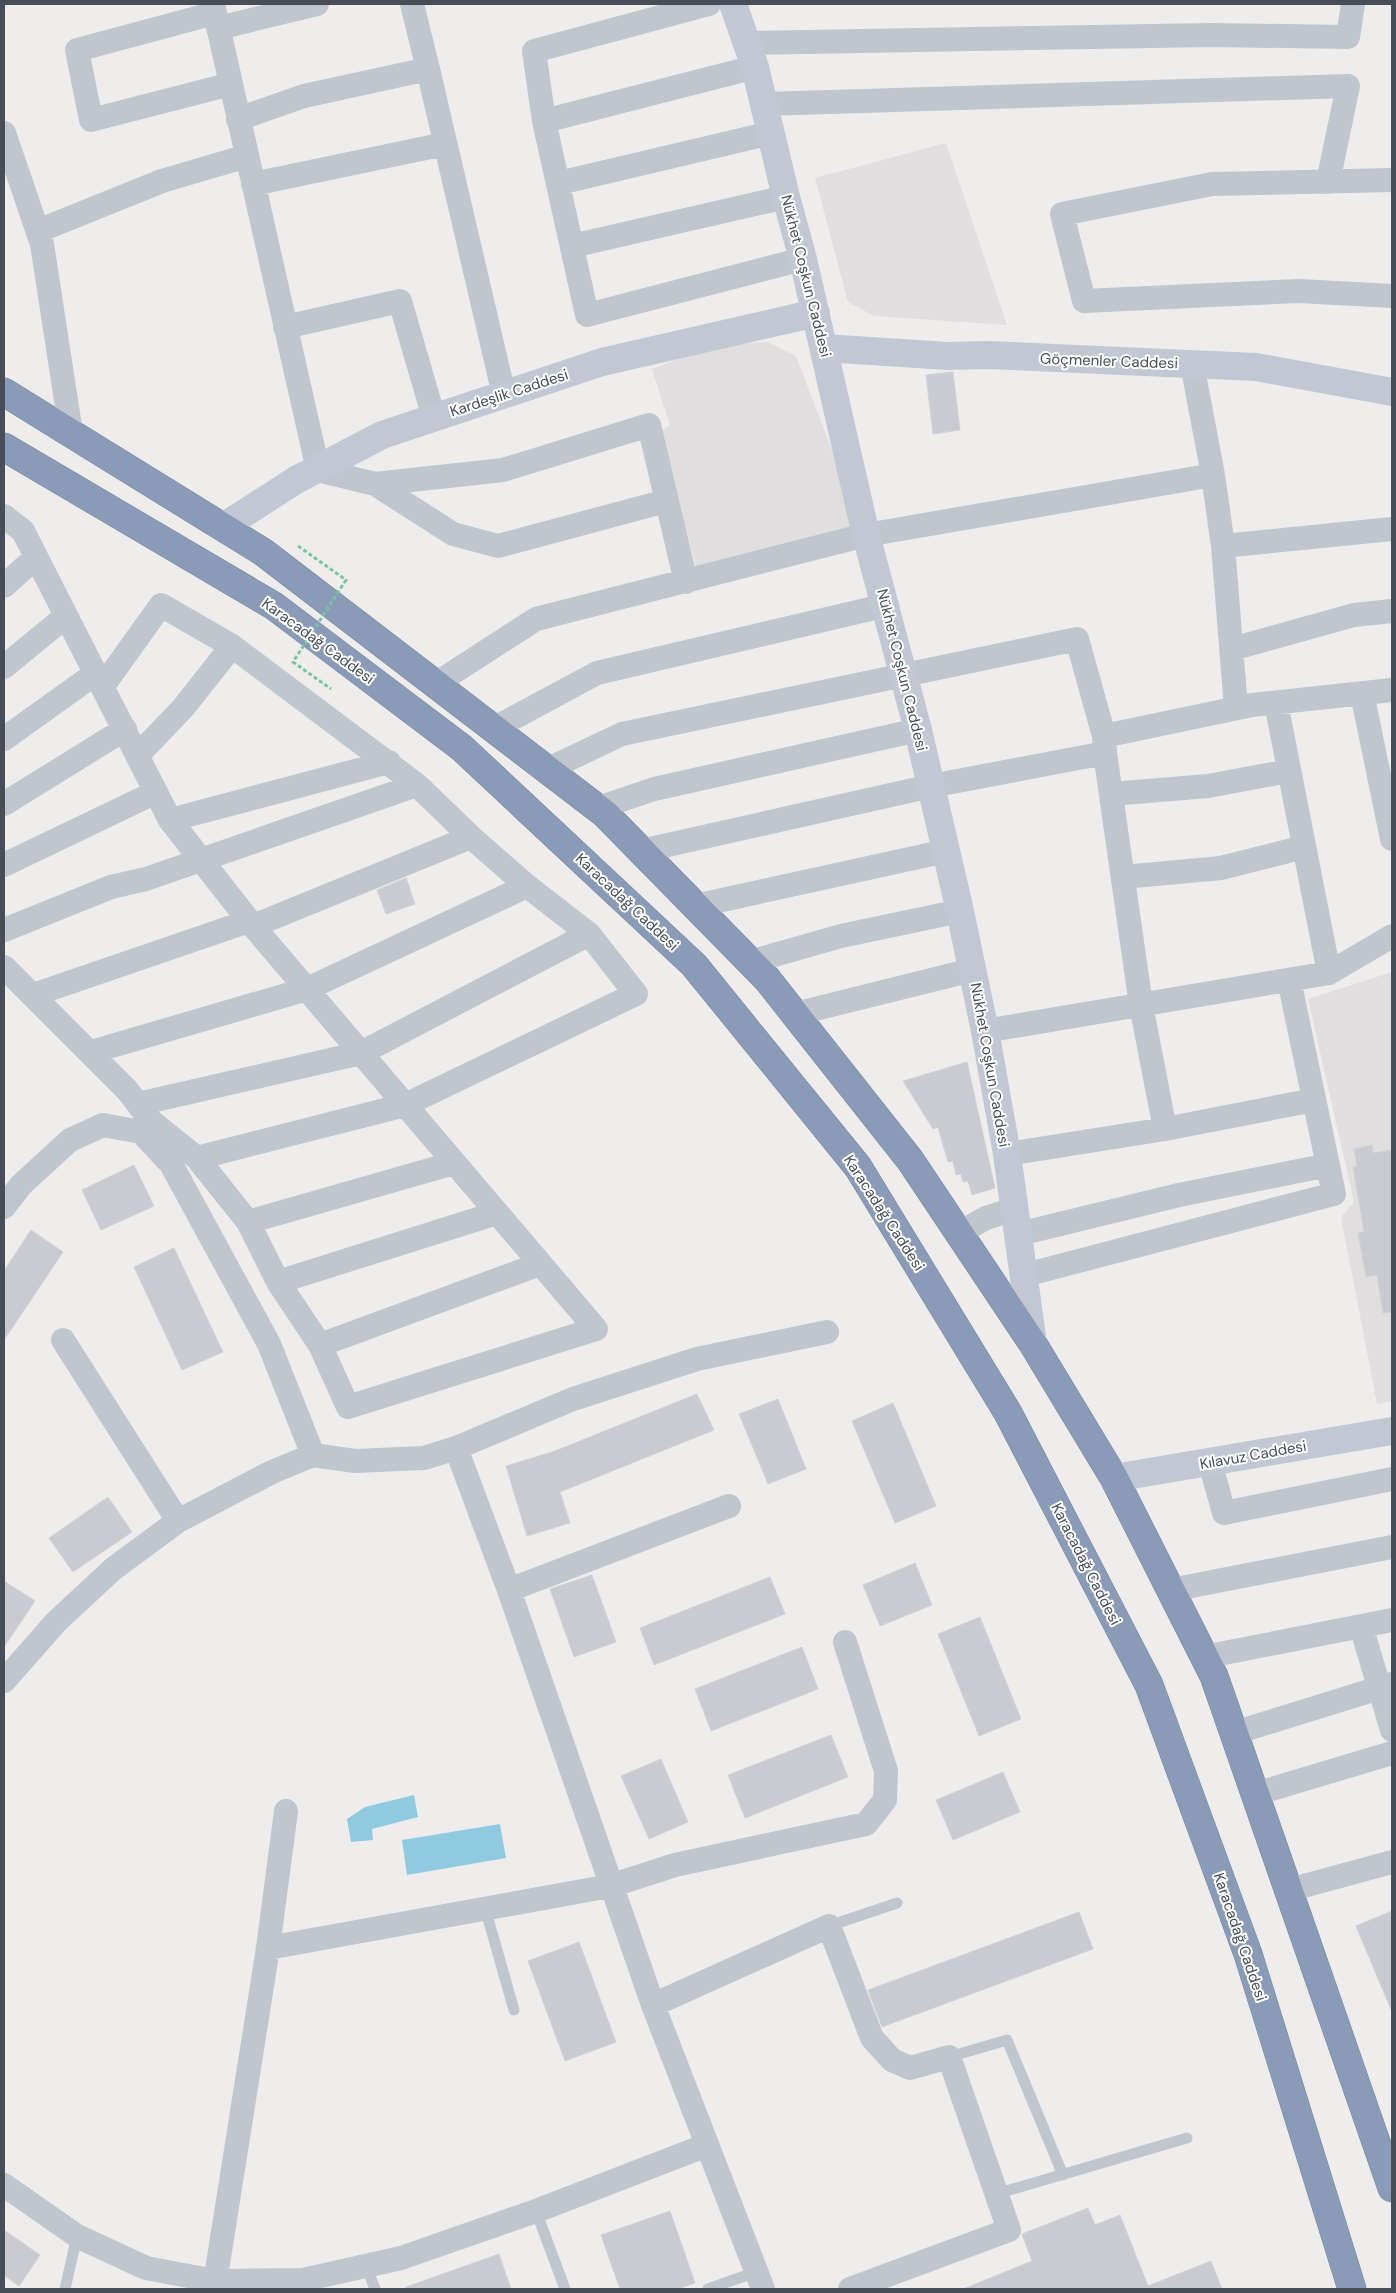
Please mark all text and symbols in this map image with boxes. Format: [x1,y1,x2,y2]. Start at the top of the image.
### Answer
street label: Nükhet Coşkun Caddesi [776,193,836,359]
street label: Göçmenler Caddesi [1040,349,1178,373]
street label: Kardeşlik Caddesi [447,364,571,422]
street label: Nükhet Coşkun Caddesi [872,587,932,753]
street label: Karacadağ Caddesi [258,593,378,689]
street label: Karacadağ Caddesi [571,849,683,955]
street label: Nükhet Coşkun Caddesi [966,981,1014,1149]
street label: Karacadağ Caddesi [839,1151,929,1275]
street label: Kılavuz Caddesi [1198,1436,1308,1474]
street label: Karacadağ Caddesi [1047,1500,1125,1628]
street label: Karacadağ Caddesi [1209,1870,1271,2004]

